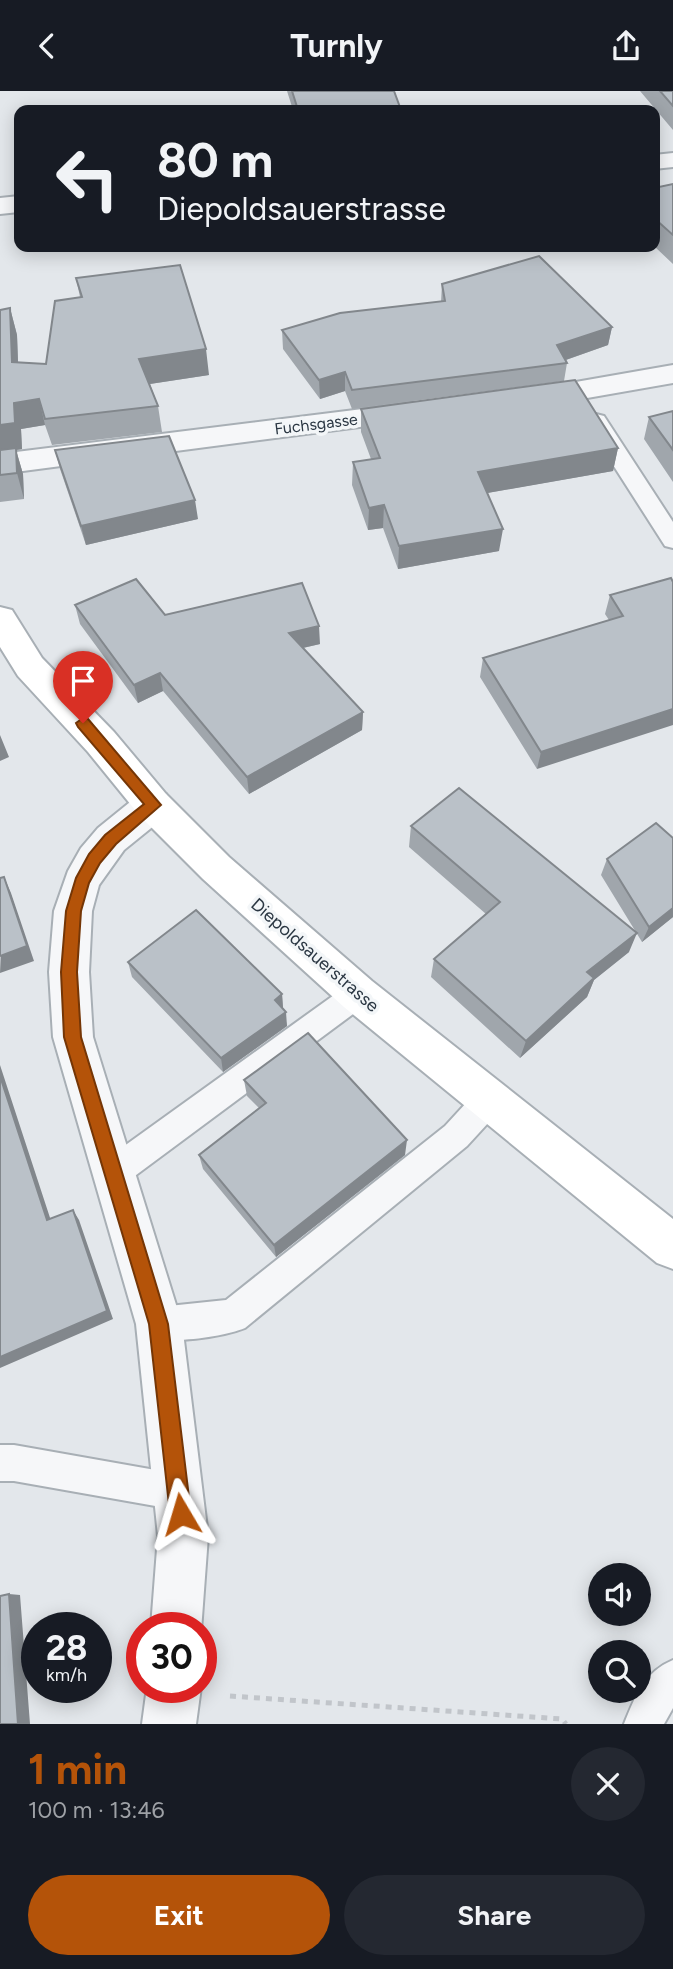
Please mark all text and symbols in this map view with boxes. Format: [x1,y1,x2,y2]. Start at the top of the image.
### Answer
icon: back [28,27,66,65]
text: Turnly [290,27,383,65]
icon: share [607,27,645,65]
text: 80 m [157,130,273,189]
icon: left [42,133,133,224]
text: Diepoldsauerstrasse [157,190,446,228]
street label: Fuchsgasse [273,409,359,439]
pin [53,651,113,723]
icon: arrive [64,662,102,700]
street label: Diepoldsauerstrasse [246,893,384,1017]
position arrow [144,1477,218,1551]
map controls [588,1563,651,1703]
button: sound [588,1563,651,1626]
speed limit sign: 30 [126,1612,217,1703]
text: 28 [46,1627,87,1669]
button: search [588,1640,651,1703]
text: km/h [46,1664,87,1686]
text: 1 min [28,1744,127,1795]
button: close [571,1747,645,1821]
text: 100 m · 13:46 [28,1796,165,1824]
button: Exit [28,1875,330,1955]
button: Share [344,1875,645,1955]

